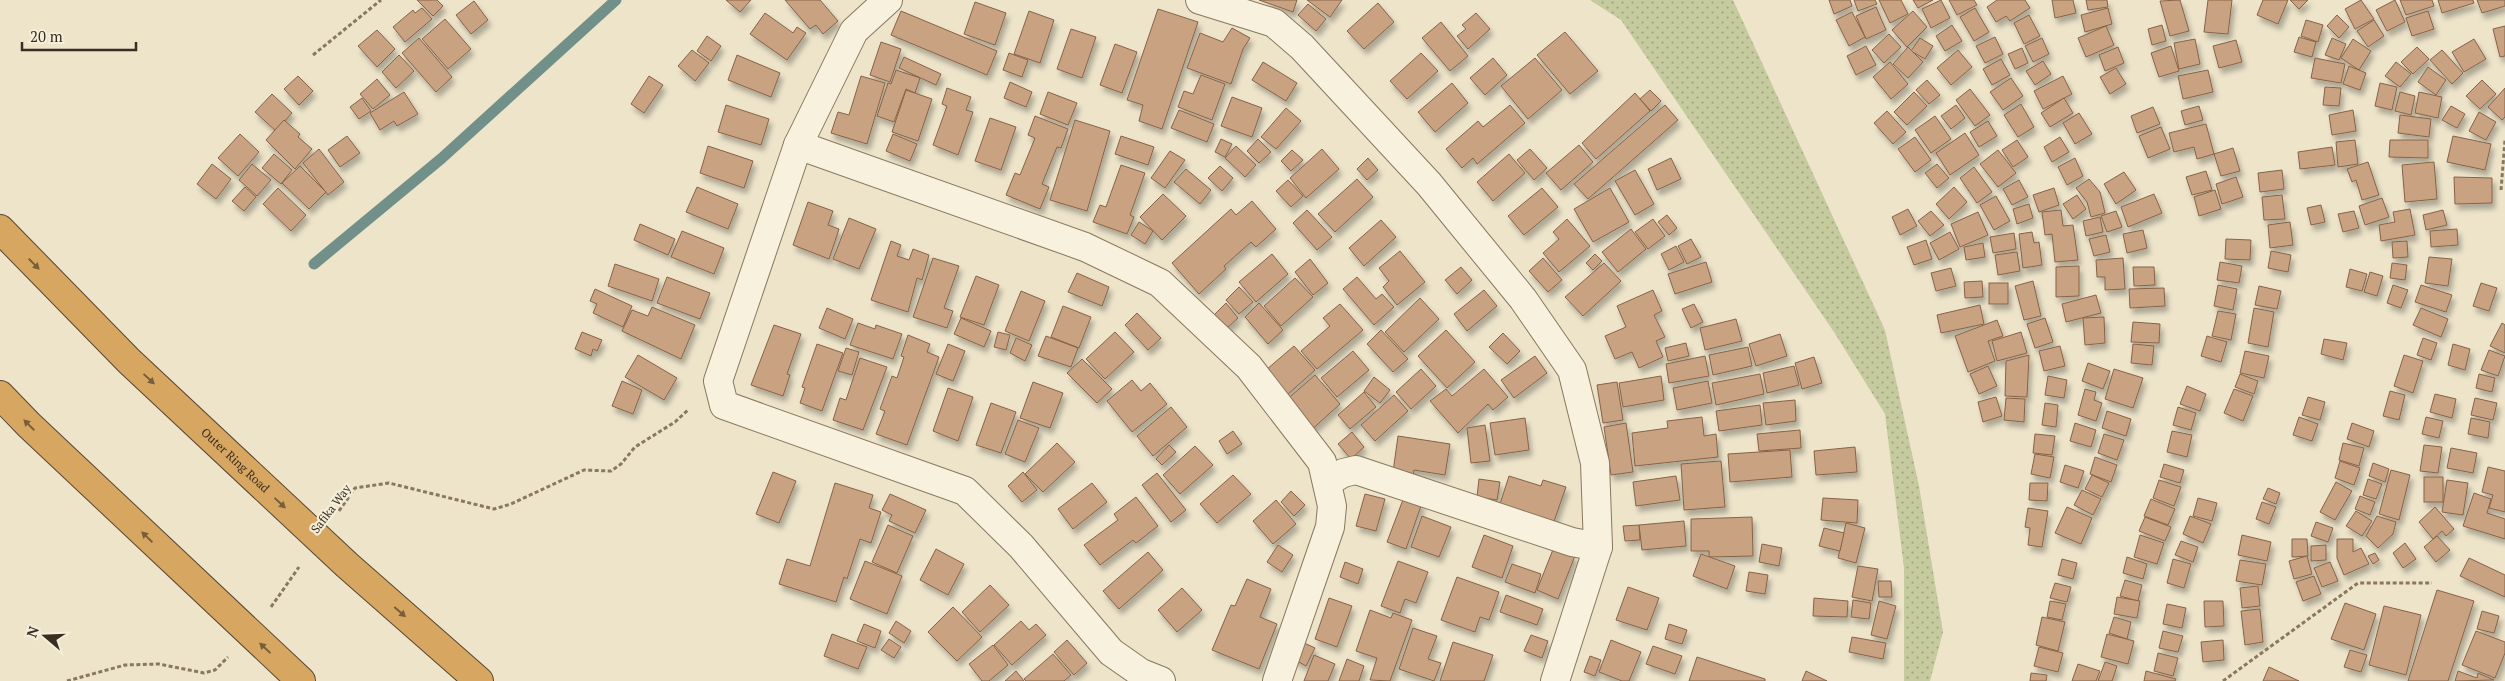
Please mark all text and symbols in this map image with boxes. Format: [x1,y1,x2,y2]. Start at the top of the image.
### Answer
scale bar [22,20,136,52]
text: 20 m [30,26,63,46]
one-way arrow [28,258,40,270]
one-way arrow [143,373,155,385]
one-way arrow [23,419,35,431]
street label: Outer Ring Road [198,424,273,496]
street label: Safika Way [307,481,354,536]
one-way arrow [274,497,286,509]
one-way arrow [141,531,153,543]
one-way arrow [394,606,406,618]
north arrow [20,611,70,661]
text: N [22,623,43,640]
one-way arrow [259,642,271,654]

